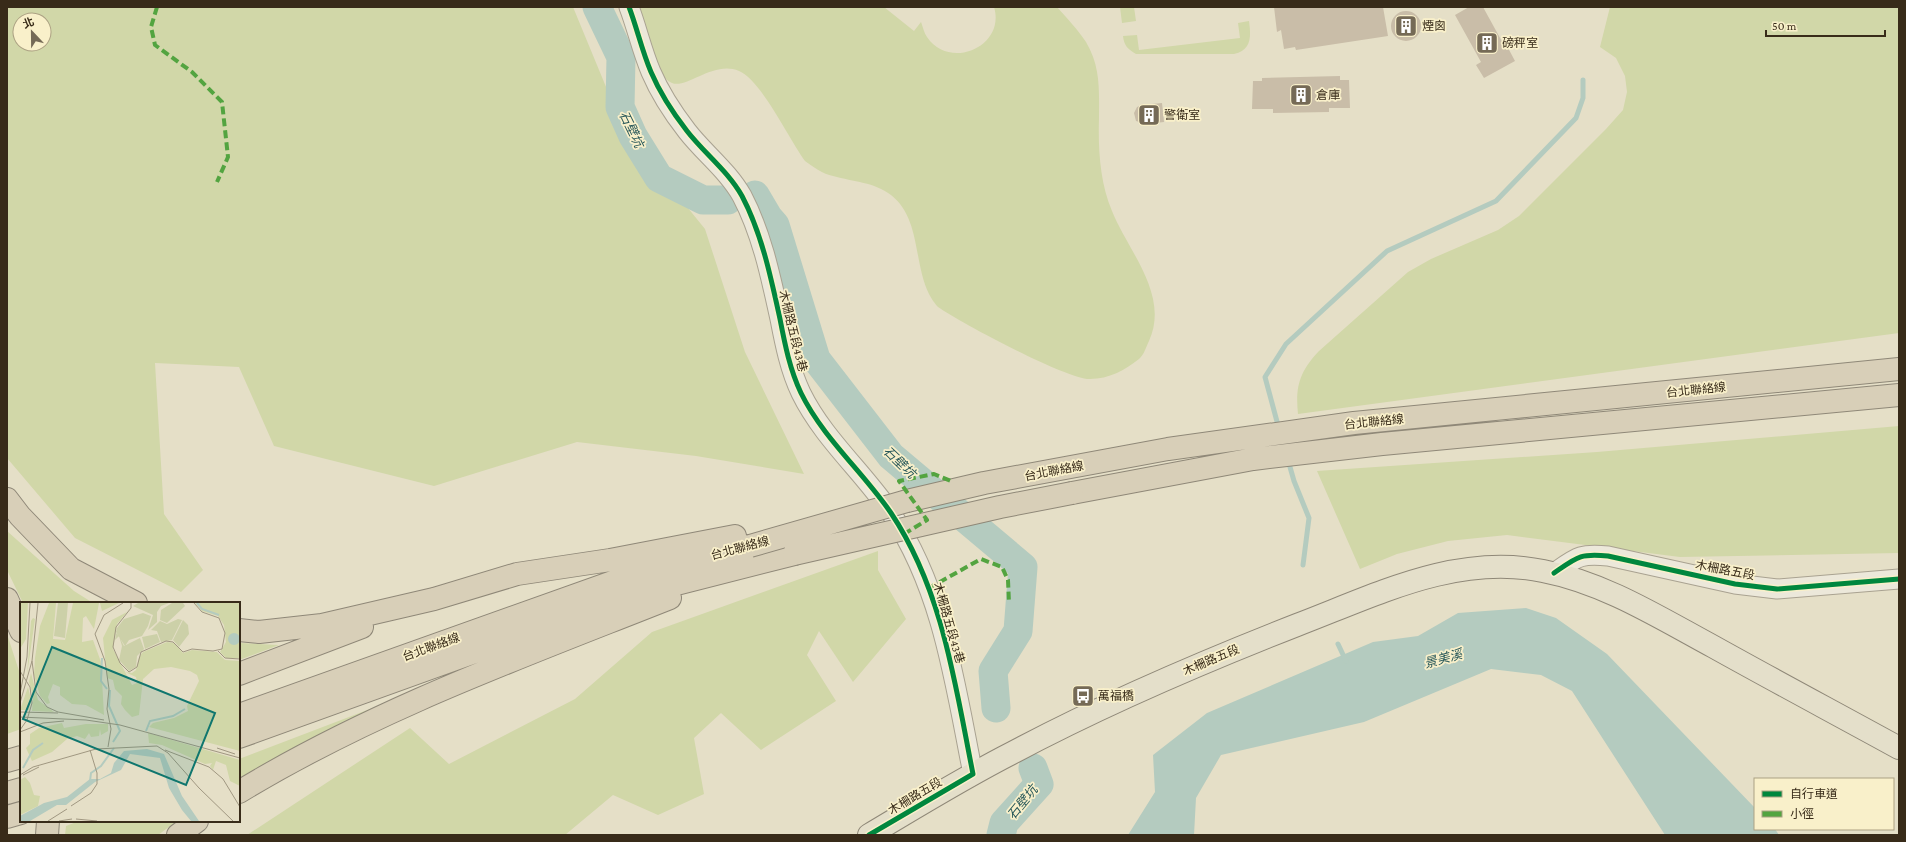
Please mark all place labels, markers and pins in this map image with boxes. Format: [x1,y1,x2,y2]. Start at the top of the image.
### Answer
building icon: 煙囪 [1393,13,1419,39]
place label: 煙囪 [1422,19,1446,33]
building icon: 磅秤室 [1474,30,1500,56]
place label: 磅秤室 [1502,36,1538,50]
building icon: 倉庫 [1288,82,1314,108]
place label: 倉庫 [1316,88,1340,102]
building icon: 警衛室 [1136,102,1162,128]
place label: 警衛室 [1164,108,1200,122]
bus stop icon: 萬福橋 [1070,683,1096,709]
place label: 萬福橋 [1098,689,1134,703]

